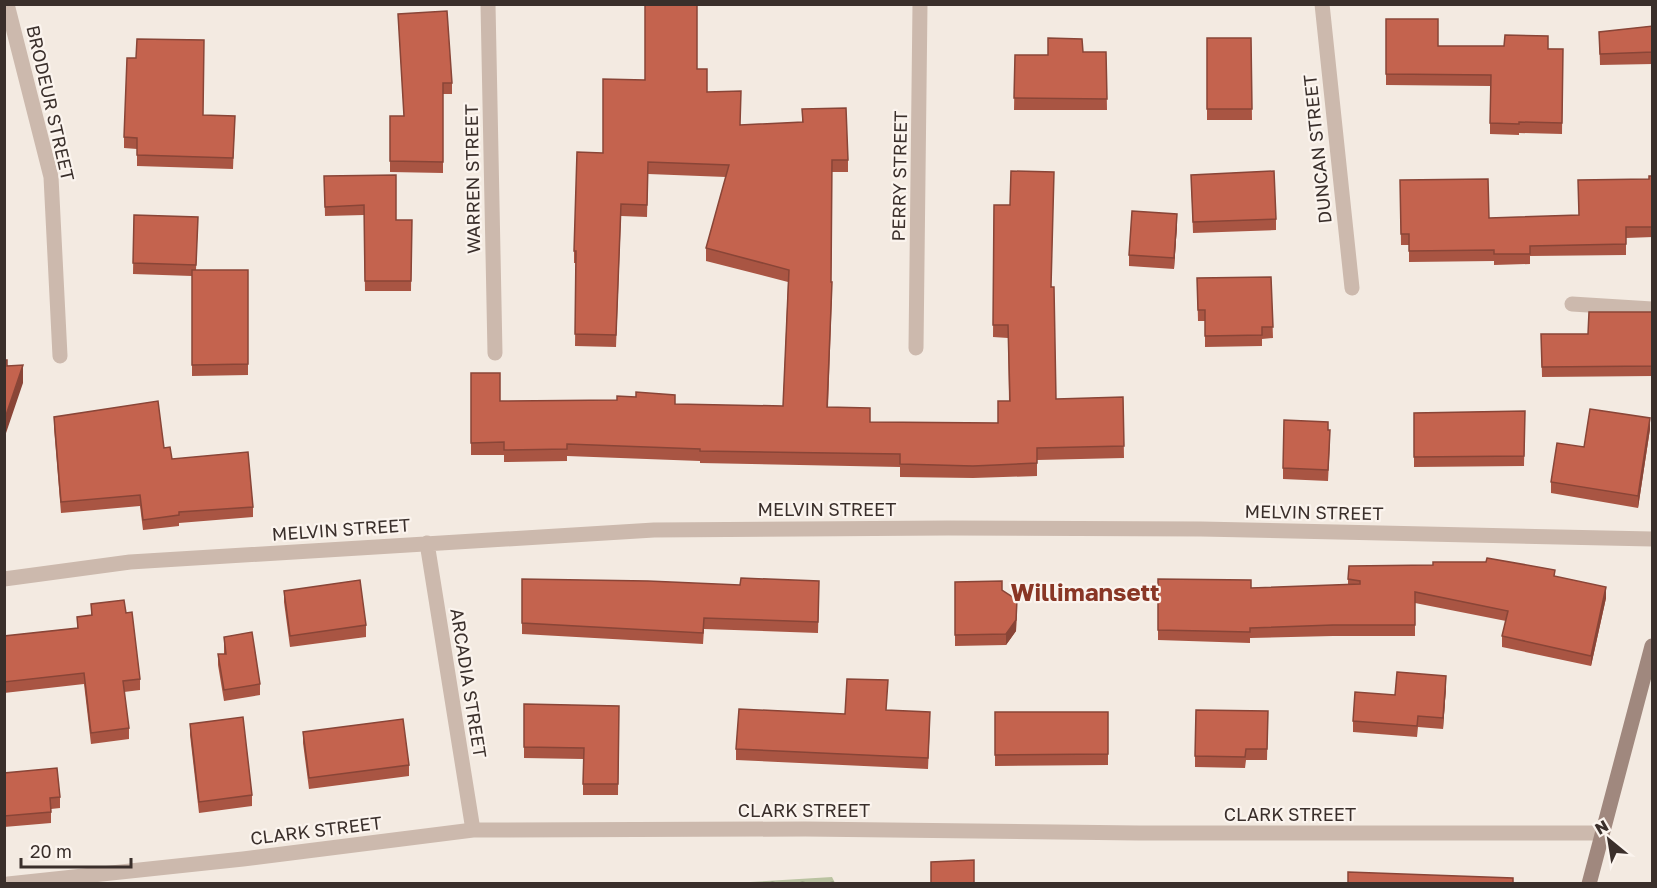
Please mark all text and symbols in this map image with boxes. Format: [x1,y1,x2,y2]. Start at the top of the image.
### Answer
street label: BRODEUR STREET [22,23,80,183]
street label: DUNCAN STREET [1298,73,1336,225]
street label: WARREN STREET [460,104,484,254]
street label: PERRY STREET [887,110,911,242]
street label: MELVIN STREET [758,498,896,520]
street label: MELVIN STREET [1244,500,1384,524]
street label: MELVIN STREET [271,513,411,545]
district label: Willimansett [1010,577,1160,606]
street label: ARCADIA STREET [446,607,492,759]
street label: CLARK STREET [738,799,870,821]
street label: CLARK STREET [1224,803,1356,825]
north arrow [1579,810,1639,870]
street label: CLARK STREET [249,811,383,849]
text: N [1591,815,1612,839]
scale bar [21,831,130,869]
text: 20 m [30,840,72,862]

